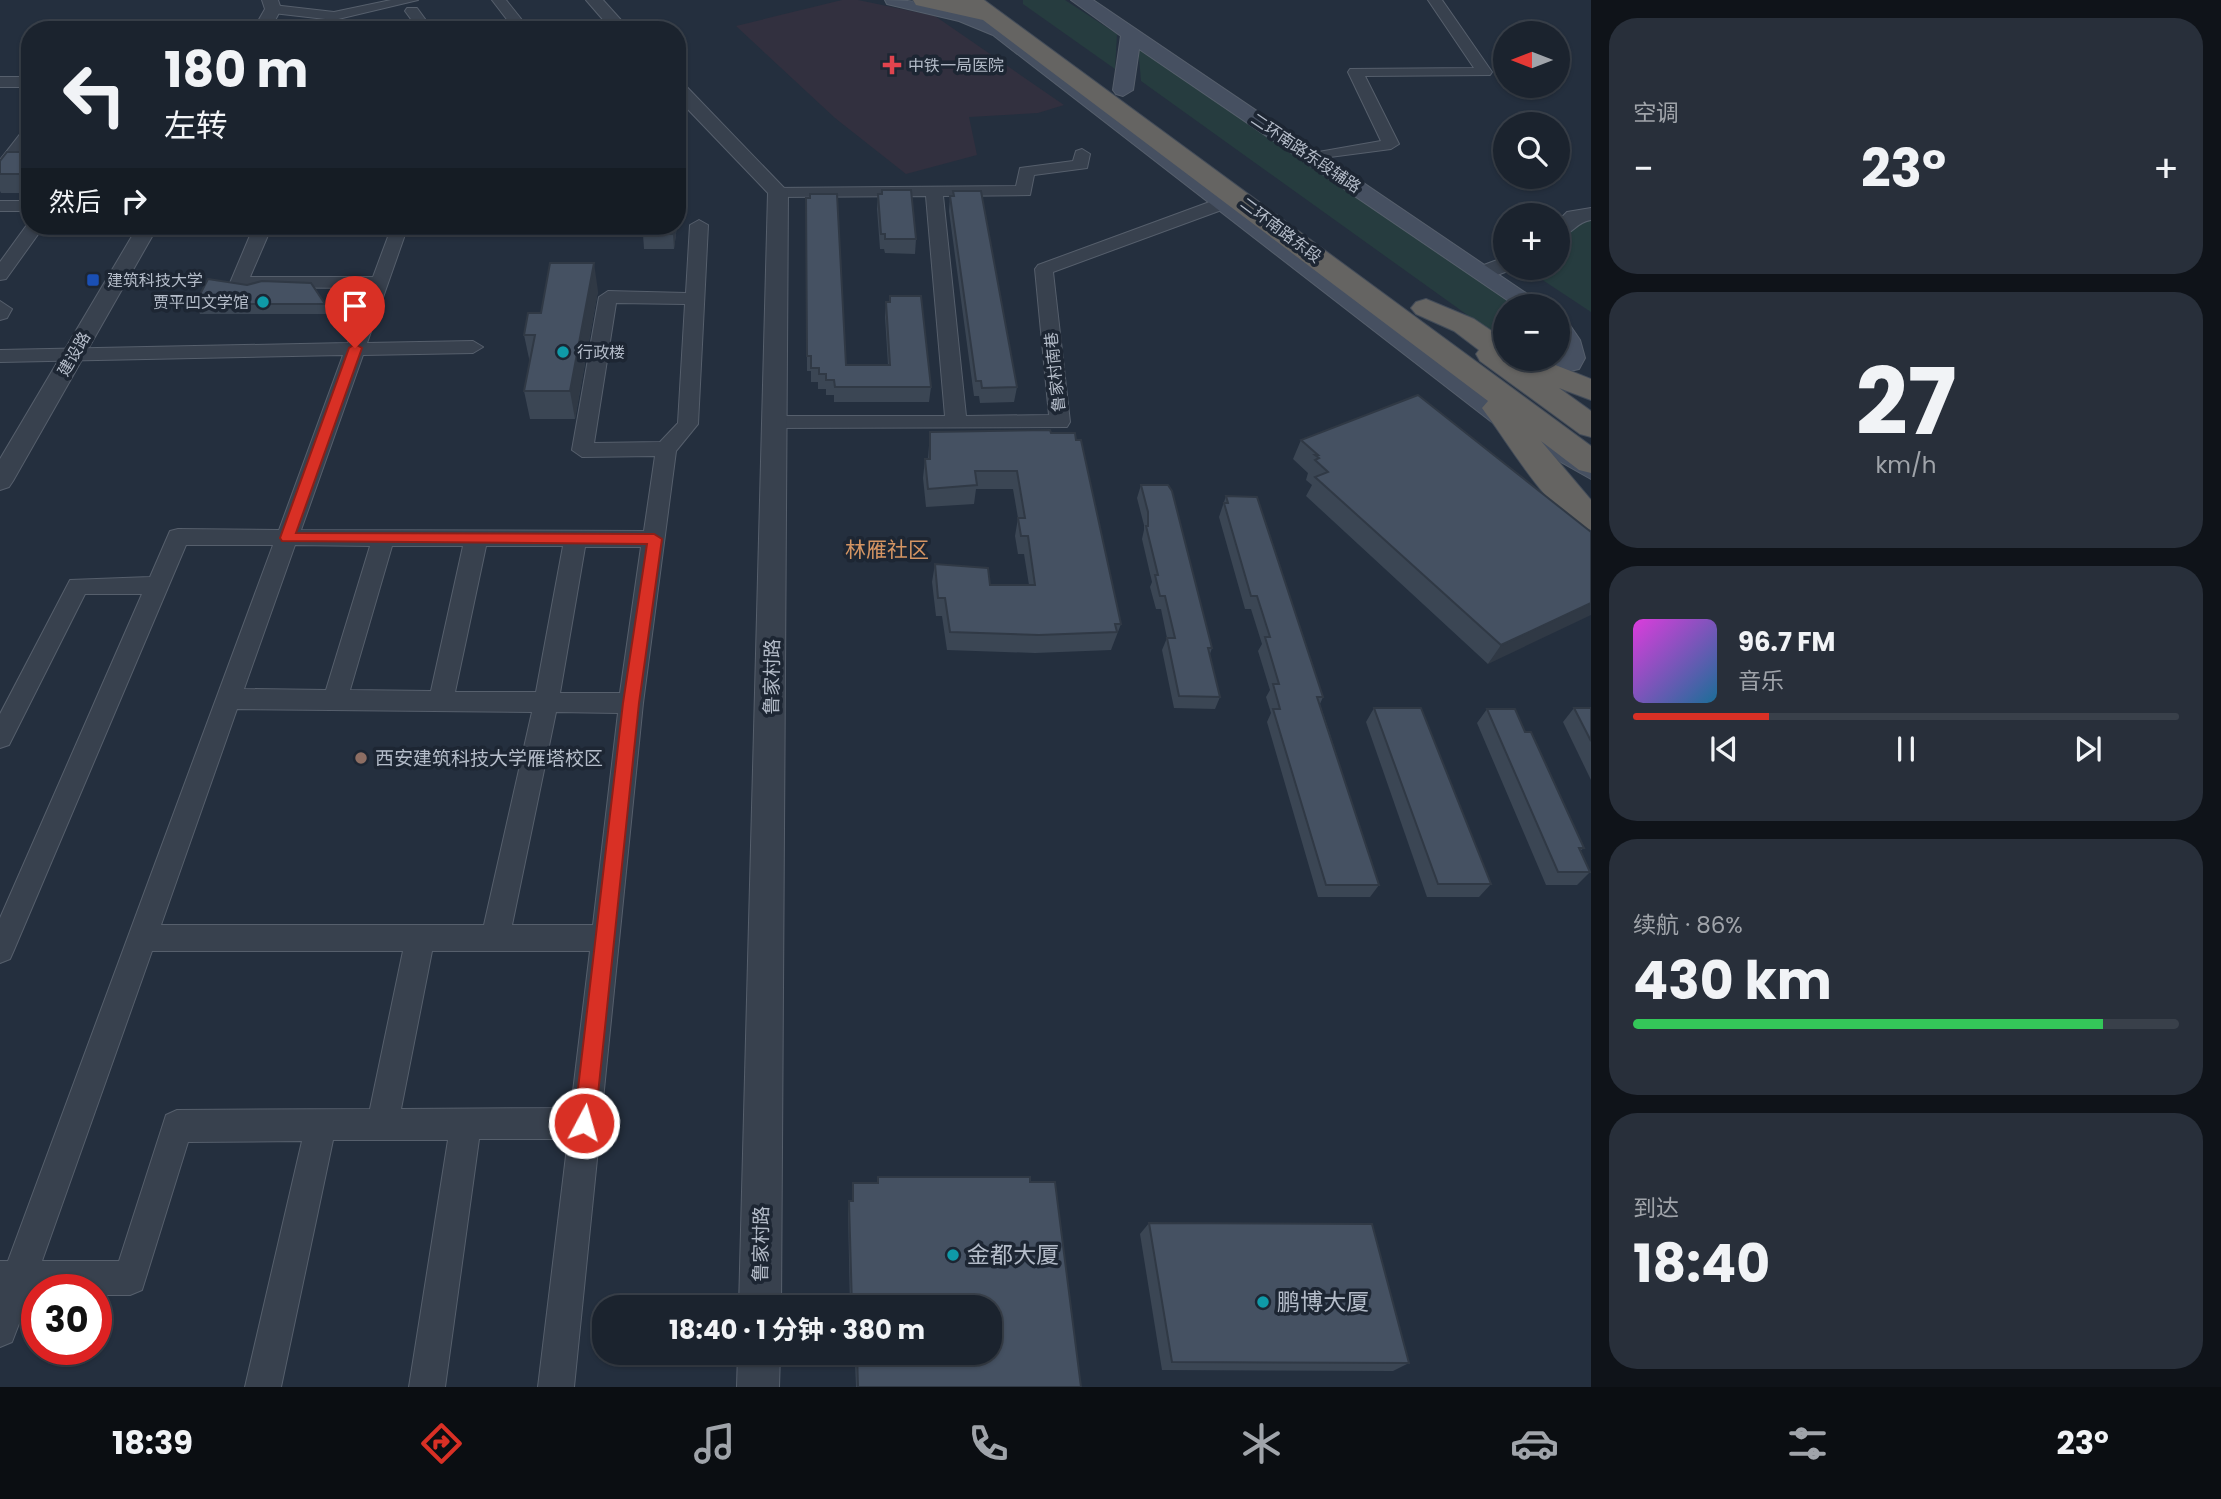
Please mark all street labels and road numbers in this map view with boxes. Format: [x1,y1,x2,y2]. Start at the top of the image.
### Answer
street label: 二环南路东段辅路 [1247,108,1365,198]
street label: 二环南路东段 [1236,192,1326,268]
street label: 建设路 [52,327,96,381]
street label: 鲁家村南巷 [1039,331,1071,413]
street label: 鲁家村路 [758,639,786,715]
street label: 鲁家村路 [747,1206,775,1282]

